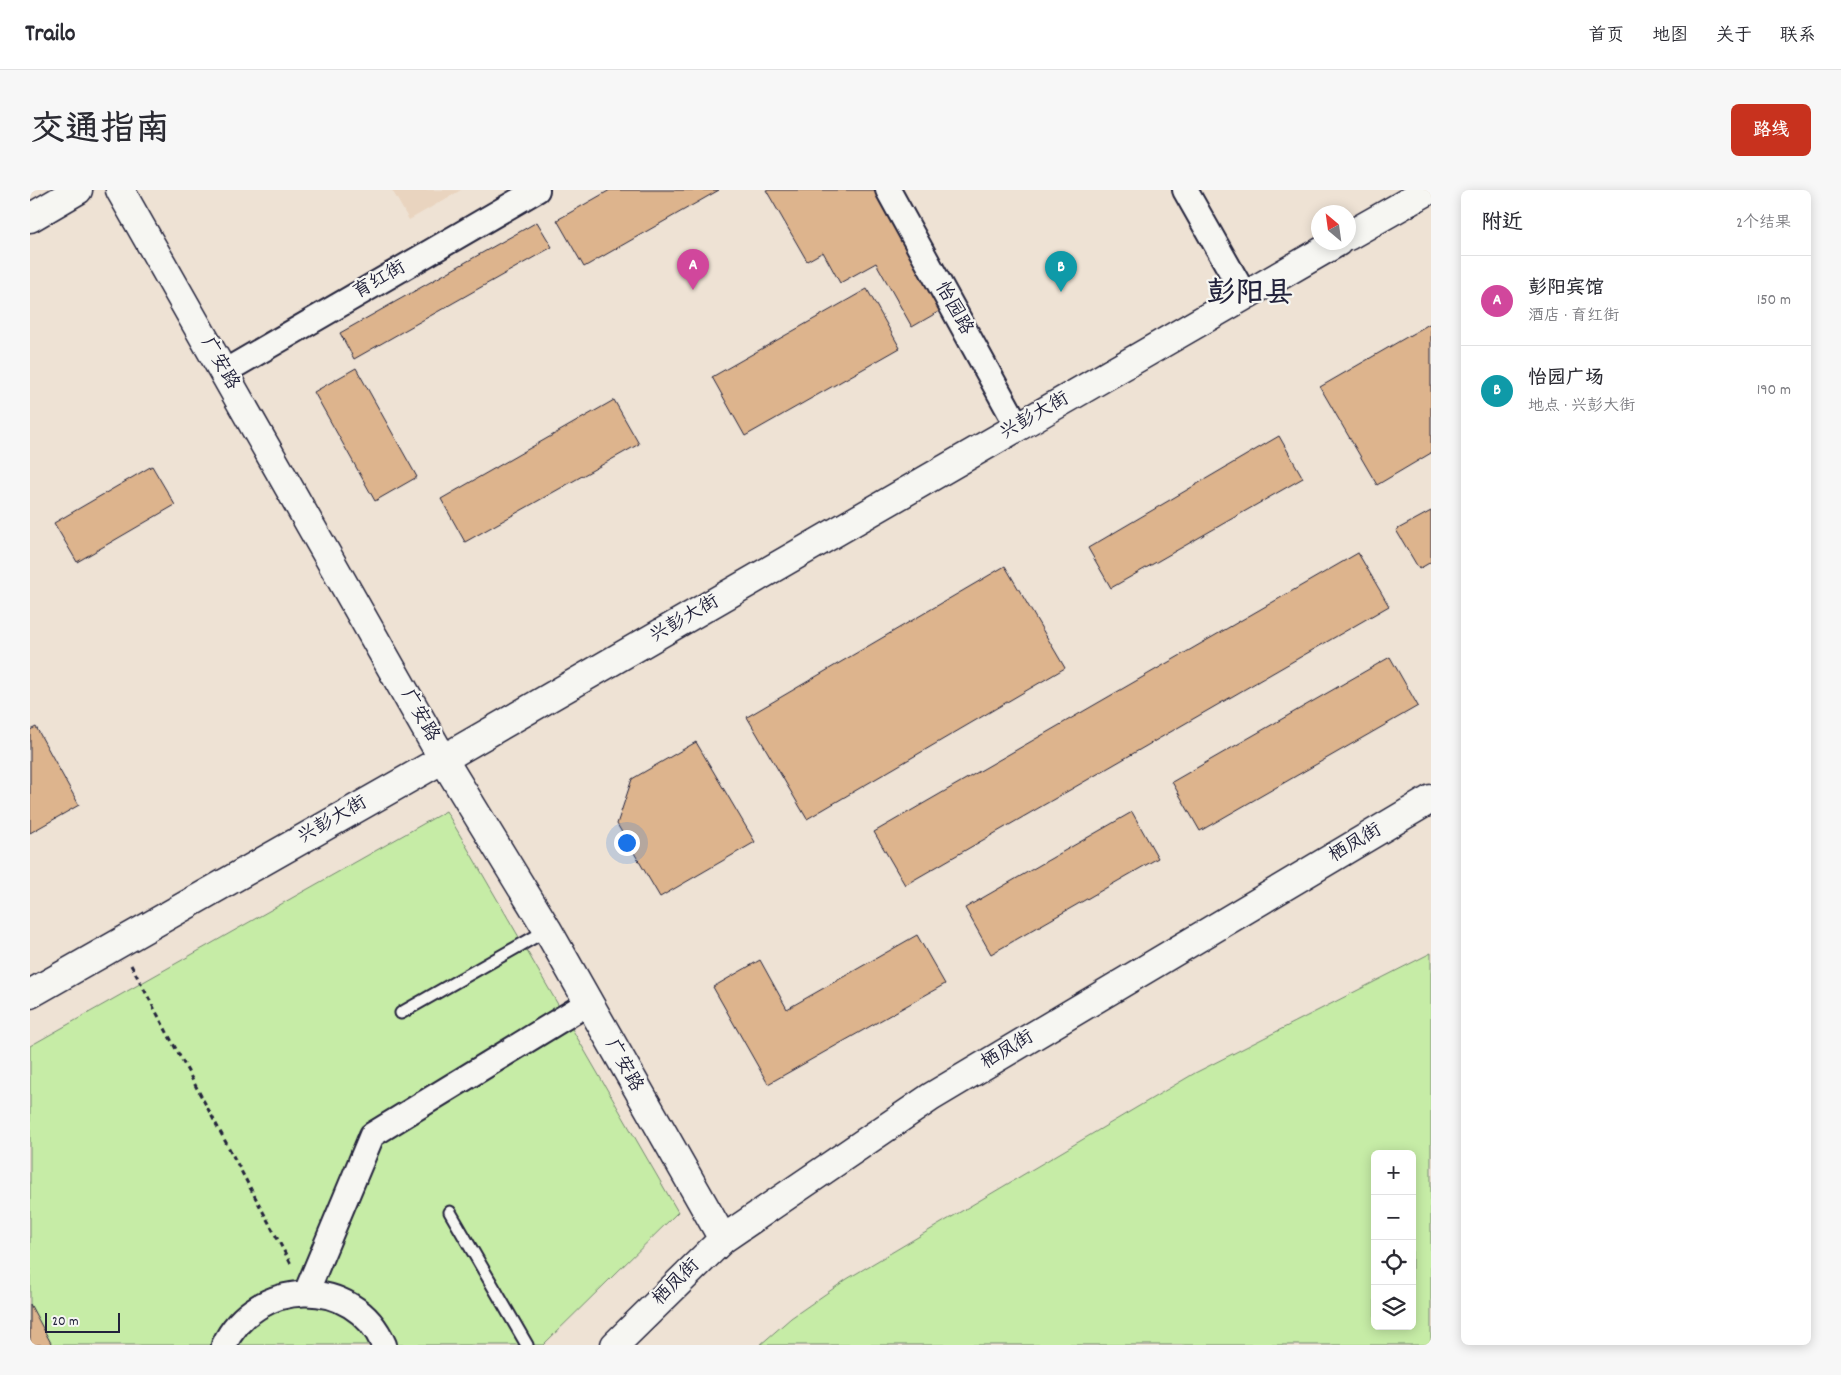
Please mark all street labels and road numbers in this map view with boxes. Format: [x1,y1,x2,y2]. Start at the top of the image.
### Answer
street label: 育红街 [349,255,411,307]
street label: 怡园路 [927,278,979,340]
street label: 广安路 [193,333,245,395]
street label: 兴彭大街 [995,386,1075,448]
street label: 兴彭大街 [645,589,725,651]
street label: 广安路 [393,685,445,747]
street label: 兴彭大街 [293,790,373,852]
street label: 栖凤街 [1325,818,1387,870]
street label: 栖凤街 [977,1025,1039,1077]
street label: 广安路 [597,1035,649,1097]
street label: 栖凤街 [647,1253,707,1313]

